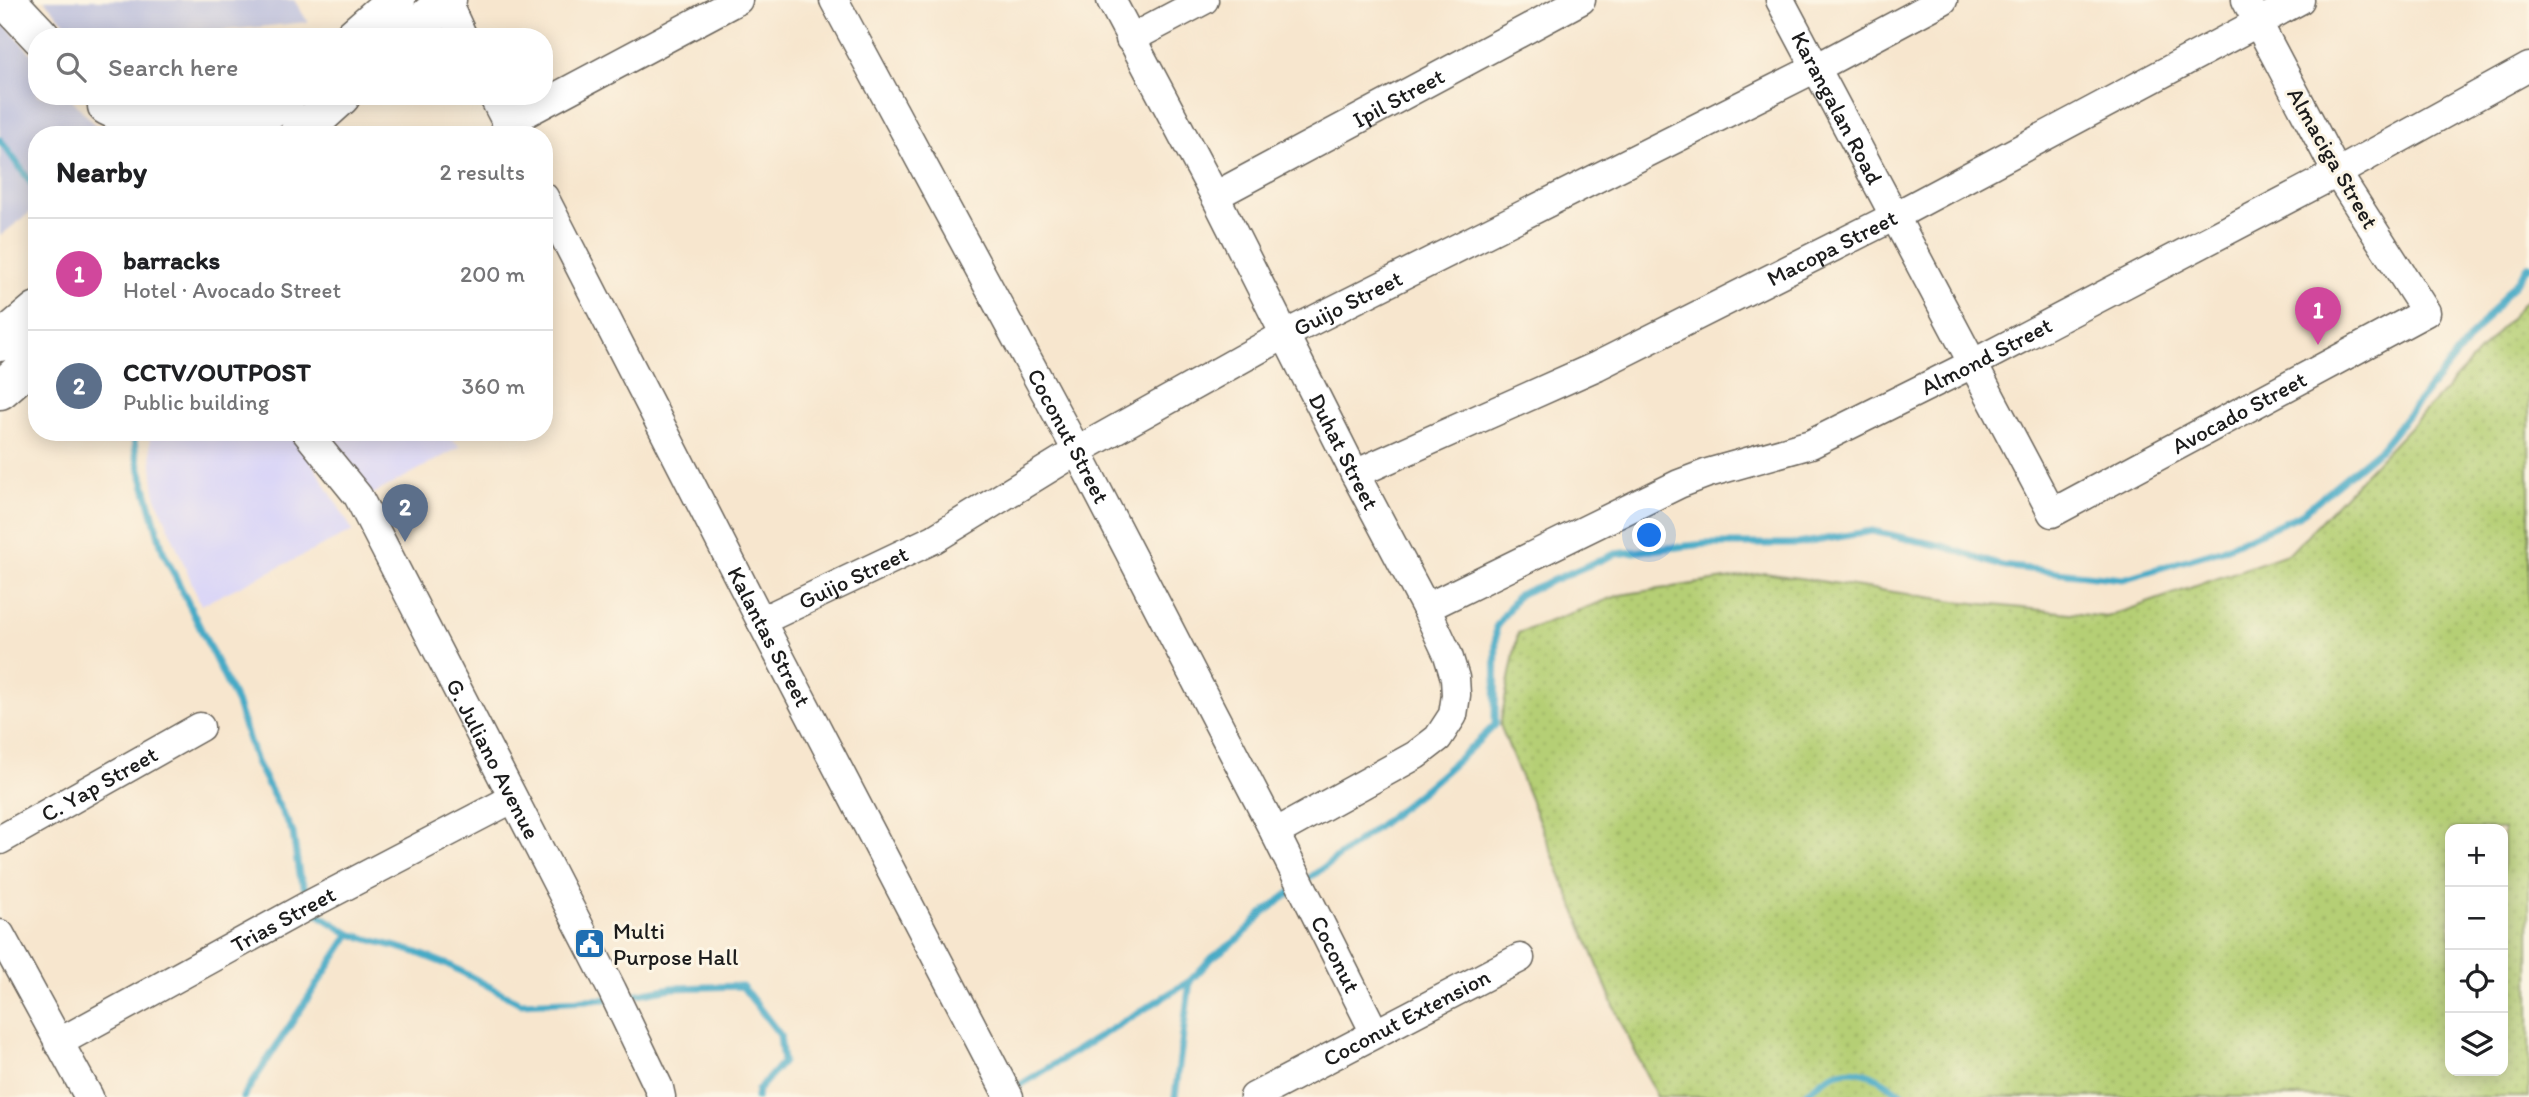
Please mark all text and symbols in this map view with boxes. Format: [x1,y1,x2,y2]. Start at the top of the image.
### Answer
street label: Karangalan Road [1785,26,1889,190]
search box [28,28,553,105]
icon: search [52,48,90,86]
text: Search here [108,51,238,83]
street label: Ipil Street [1348,62,1449,134]
street label: Almaciga Street [2281,82,2385,234]
text: Nearby [56,153,147,190]
text: 2 results [439,158,525,186]
street label: Macopa Street [1762,203,1902,292]
text: barracks [123,244,220,276]
text: 1 [74,260,84,288]
text: 200 m [460,260,525,288]
street label: Guijo Street [1289,264,1407,342]
text: Hotel · Avocado Street [123,276,341,304]
pin: 1 [2295,287,2341,345]
street label: Almond Street [1916,311,2057,401]
text: CCTV/OUTPOST [123,356,311,388]
street label: Coconut Street [1021,364,1116,508]
street label: Avocado Street [2167,365,2311,460]
text: 2 [73,372,85,400]
text: 360 m [462,372,525,400]
text: Public building [123,388,269,416]
street label: Duhat Street [1303,389,1385,515]
pin: 2 [382,484,428,542]
your location [1632,518,1666,552]
street label: Guijo Street [794,539,913,615]
street label: Kalantas Street [721,562,817,711]
street label: G. Juliano Avenue [440,674,546,844]
street label: C. Yap Street [36,740,163,828]
map controls [2445,824,2508,1076]
button: + [2445,824,2508,887]
street label: Trias Street [226,880,340,959]
button: − [2445,887,2508,950]
street label: Coconut [1305,911,1367,998]
place label: Multi Purpose Hall [613,917,739,971]
public building icon: Multi Purpose Hall [573,927,607,961]
button: locate [2445,950,2508,1013]
street label: Coconut Extension [1318,962,1495,1072]
button: layers [2445,1013,2508,1076]

